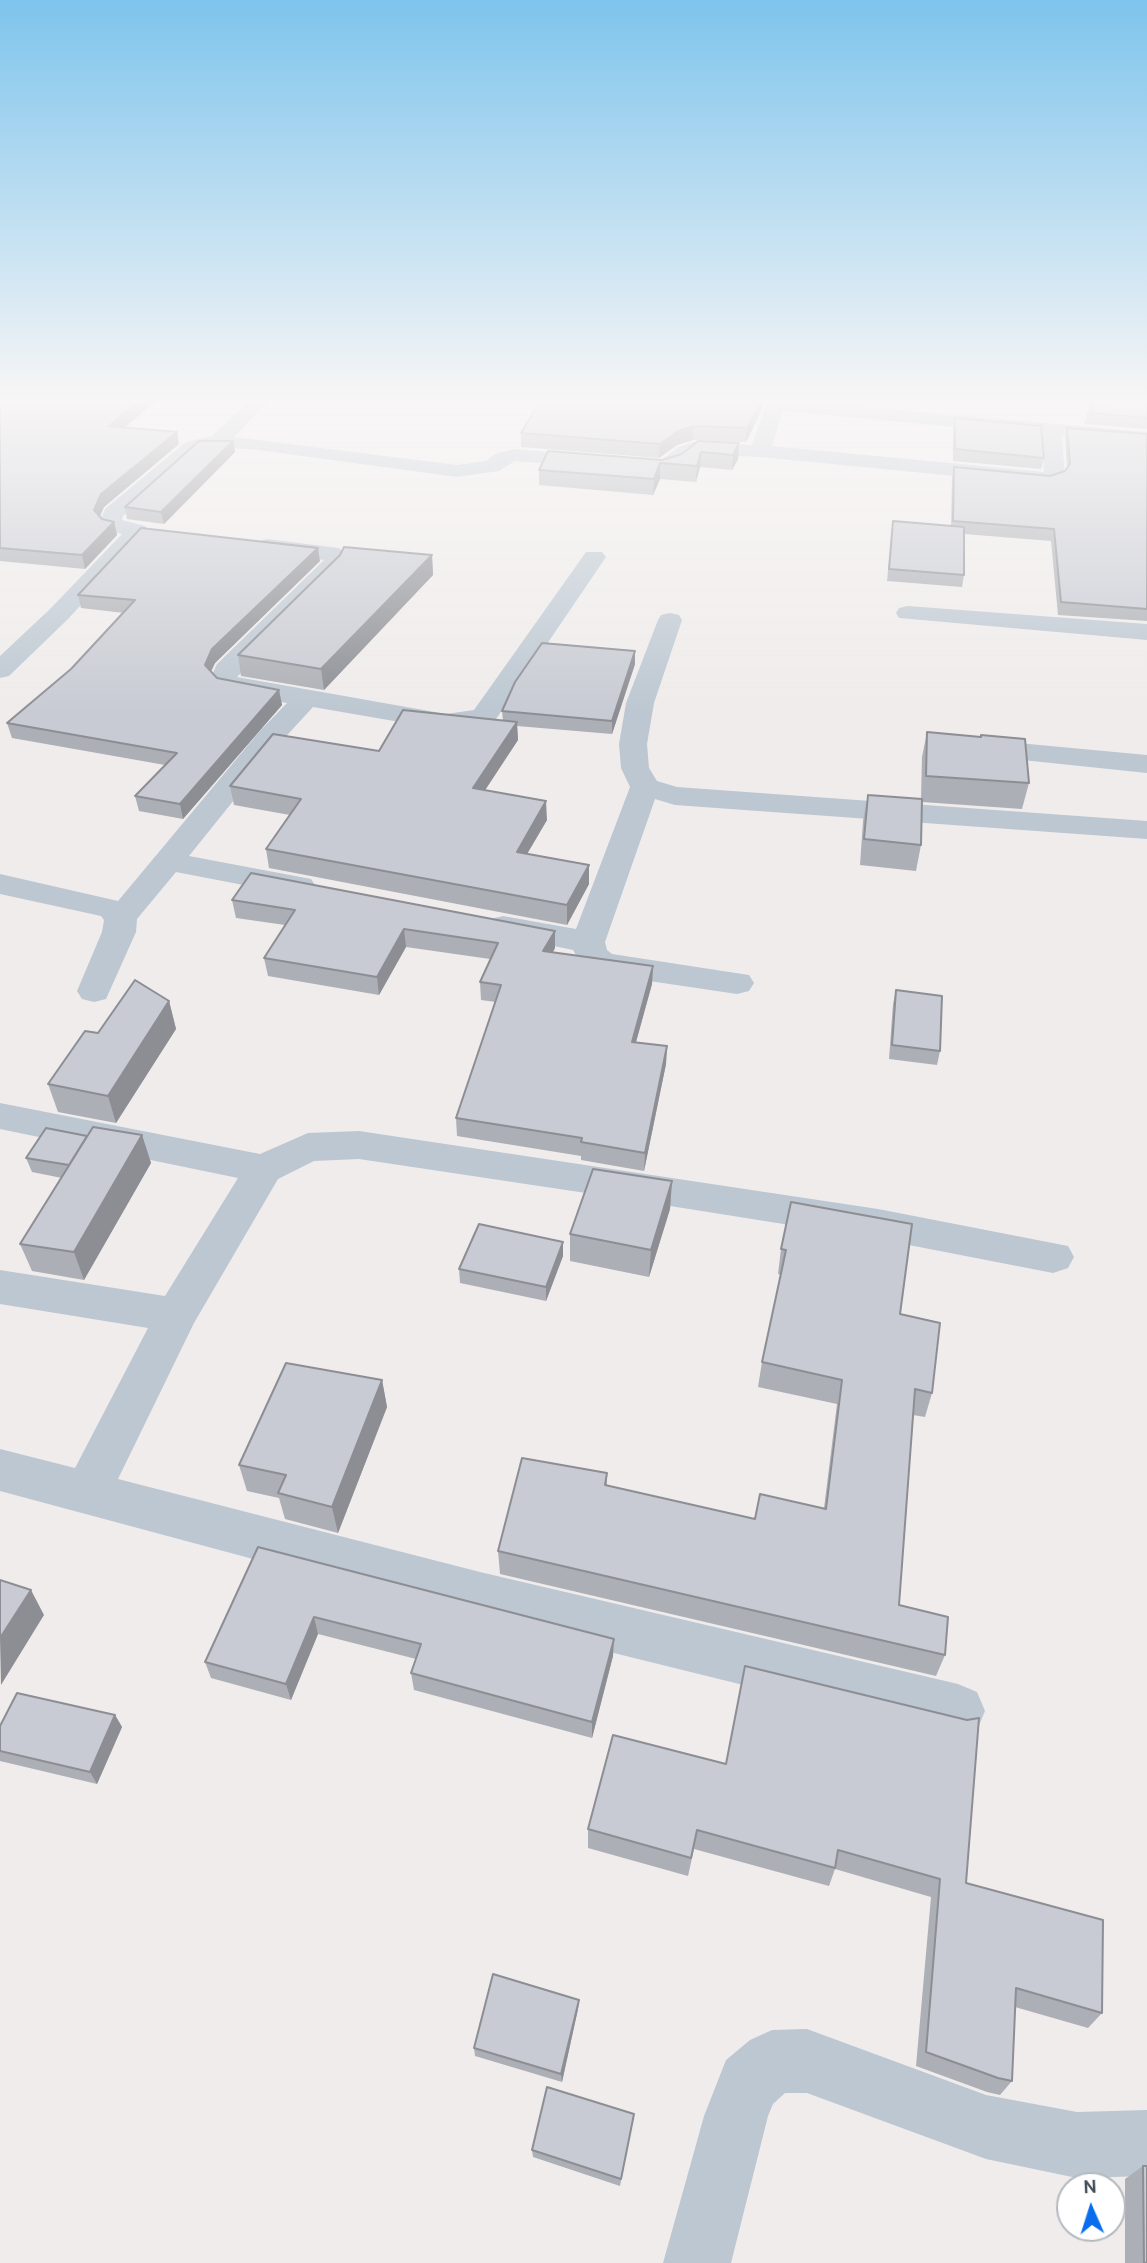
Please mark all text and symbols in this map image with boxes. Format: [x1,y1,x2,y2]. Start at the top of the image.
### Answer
north arrow [1056,2172,1126,2242]
text: N [1083,2176,1097,2200]

